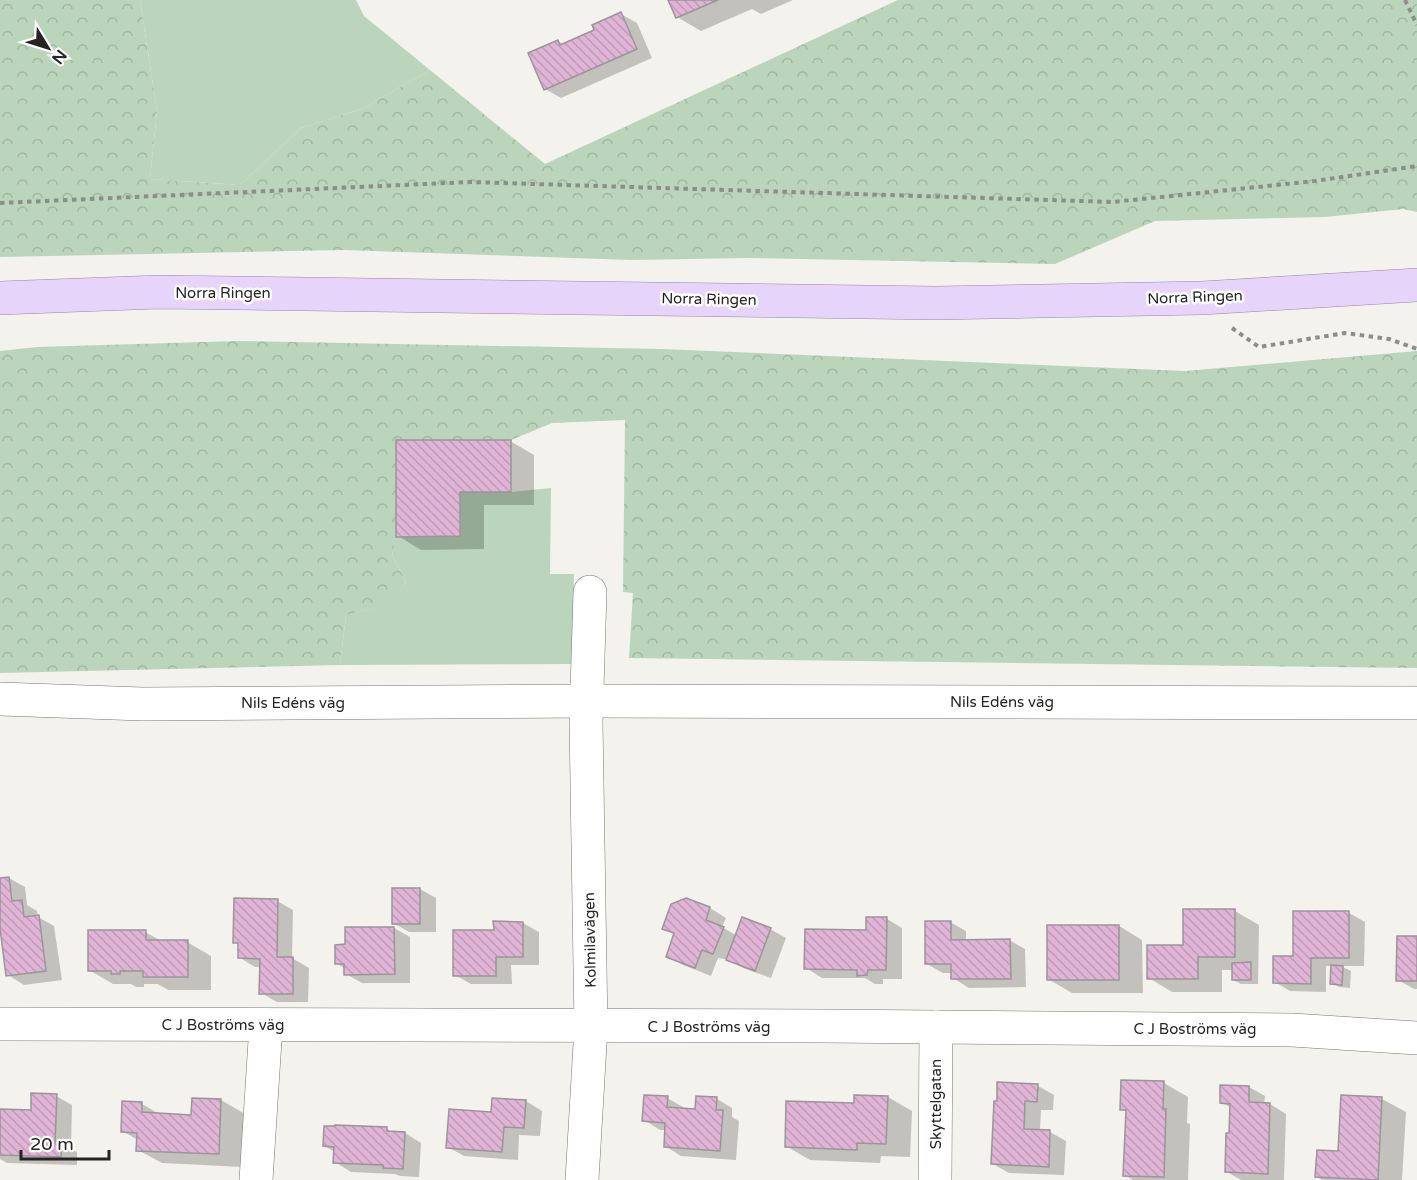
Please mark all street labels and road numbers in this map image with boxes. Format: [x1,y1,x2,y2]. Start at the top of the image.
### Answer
street label: Norra Ringen [175,284,271,302]
street label: Norra Ringen [1147,286,1243,308]
street label: Norra Ringen [661,289,757,309]
street label: Nils Edéns väg [950,693,1054,711]
street label: Nils Edéns väg [241,694,345,712]
street label: Kolmilavägen [580,892,600,988]
street label: C J Boströms väg [162,1016,284,1034]
street label: C J Boströms väg [648,1018,770,1036]
street label: C J Boströms väg [1134,1020,1256,1038]
street label: Skyttelgatan [927,1059,945,1149]

